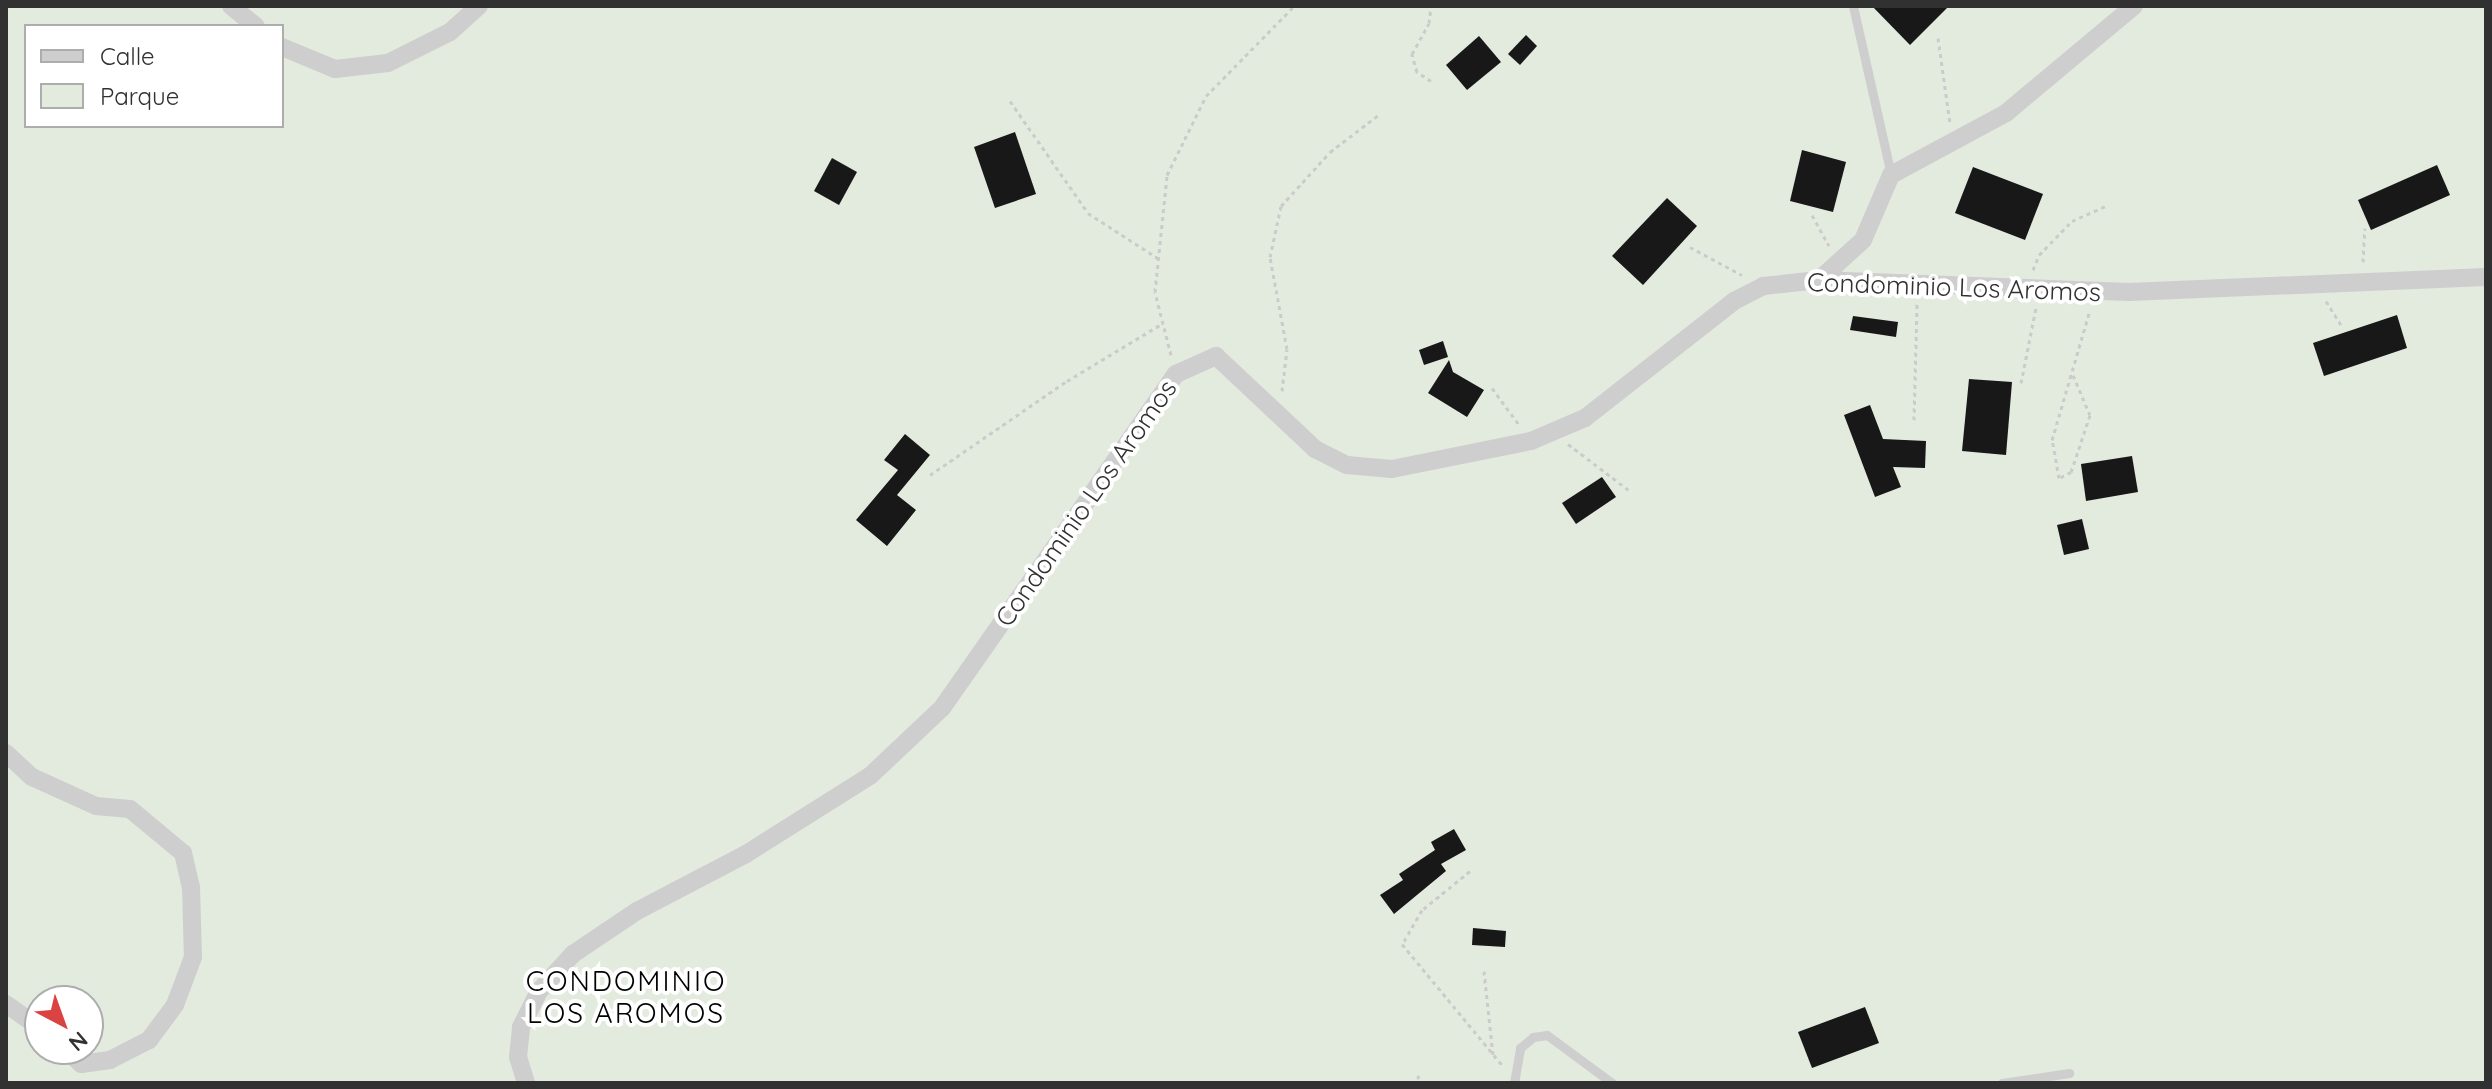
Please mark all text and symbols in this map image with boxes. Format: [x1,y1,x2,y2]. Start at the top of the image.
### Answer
legend [24,24,284,128]
text: Calle [100,41,155,71]
text: Parque [100,81,179,111]
street label: Condominio Los Aromos [1806,266,2102,308]
street label: Condominio Los Aromos [989,374,1183,632]
district label: CONDOMINIO LOS AROMOS [526,964,726,1030]
north arrow [24,985,104,1065]
text: N [63,1026,94,1057]

